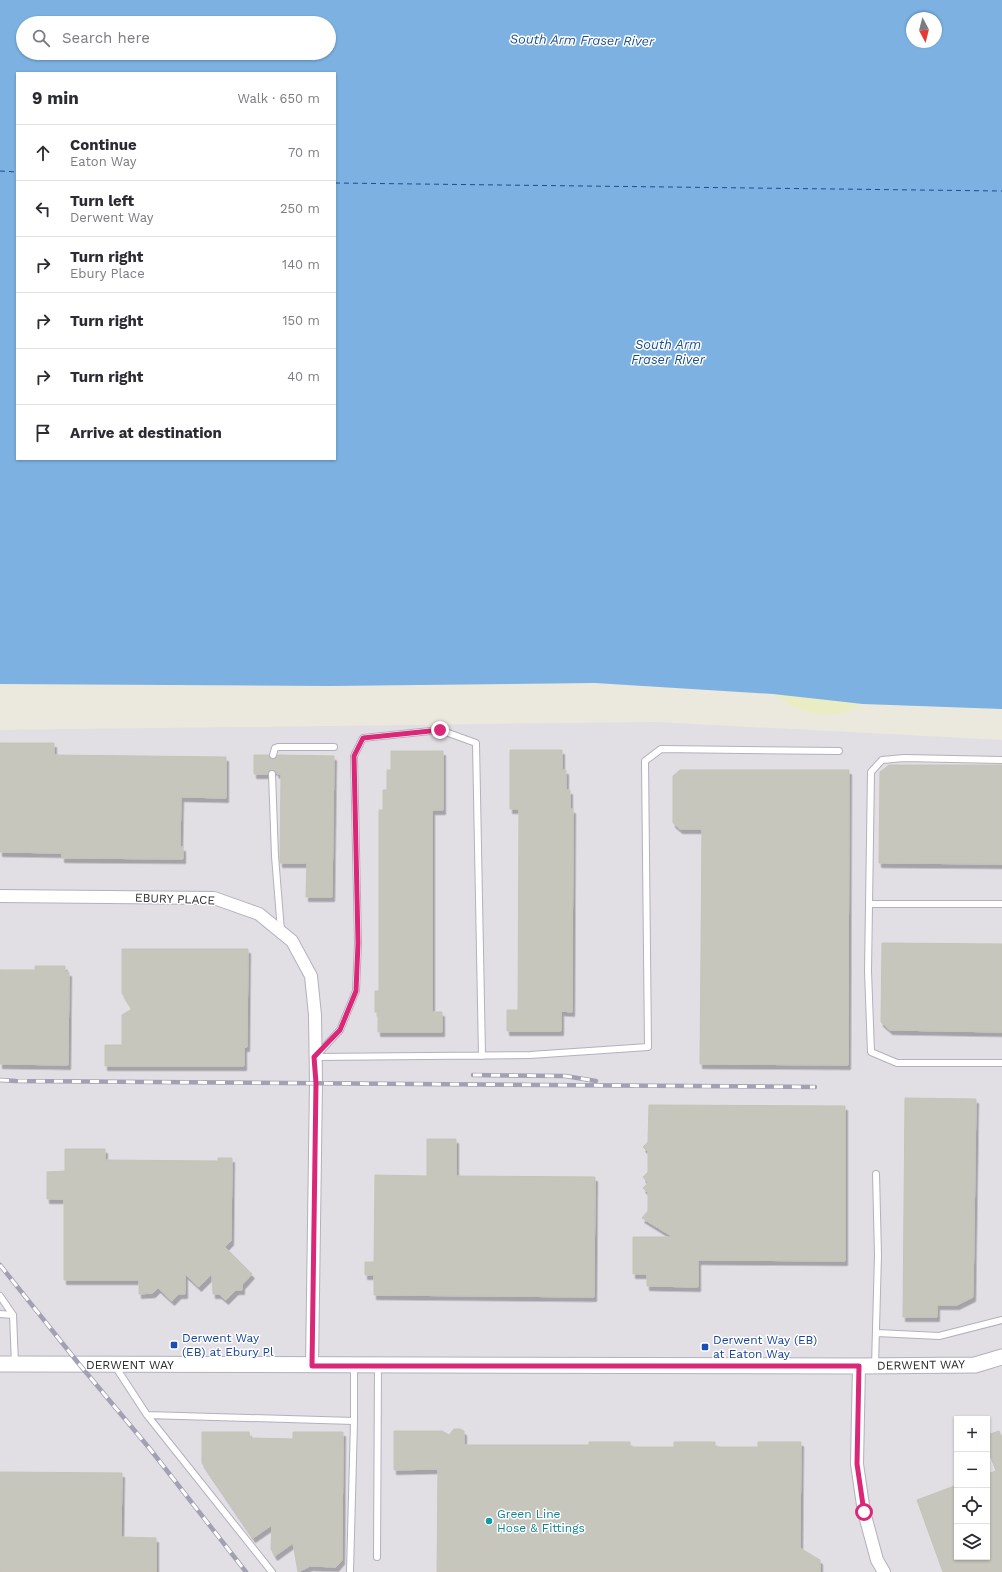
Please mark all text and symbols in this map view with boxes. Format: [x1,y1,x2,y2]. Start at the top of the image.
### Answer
north arrow [906,12,942,48]
search box [16,16,336,60]
icon: search [30,27,52,49]
text: Search here [62,29,150,47]
water label: South Arm Fraser River [510,31,655,49]
text: 9 min [32,88,79,108]
text: Walk · 650 m [237,91,320,106]
text: Continue [70,136,137,154]
icon: ahead [32,142,54,164]
text: 70 m [288,145,320,160]
text: Eaton Way [70,154,136,169]
text: Turn left [70,192,134,210]
icon: left [32,198,54,220]
text: 250 m [280,201,320,216]
text: Derwent Way [70,210,154,225]
text: Turn right [70,248,143,266]
icon: right [32,254,54,276]
text: 140 m [282,257,320,272]
text: Ebury Place [70,266,145,281]
icon: right [32,310,54,332]
text: Turn right [70,312,143,330]
text: 150 m [282,313,320,328]
water label: South Arm Fraser River [631,337,706,367]
icon: right [32,366,54,388]
text: Turn right [70,368,143,386]
text: 40 m [287,369,320,384]
icon: arrive [32,422,54,444]
text: Arrive at destination [70,424,222,442]
route end [431,721,449,739]
street label: EBURY PLACE [135,891,216,907]
place label: Derwent Way (EB) at Ebury Pl [182,1331,274,1359]
place label: Derwent Way (EB) at Eaton Way [713,1333,817,1361]
marker: Derwent Way (EB) at Ebury Pl [169,1340,179,1350]
marker: Derwent Way (EB) at Eaton Way [700,1342,710,1352]
street label: DERWENT WAY [877,1357,965,1373]
street label: DERWENT WAY [86,1358,174,1372]
map controls [954,1416,990,1560]
button: + [954,1416,990,1452]
button: − [954,1452,990,1488]
button: locate [954,1488,990,1524]
route start [855,1503,873,1521]
place label: Green Line Hose & Fittings [497,1507,585,1535]
marker: Green Line Hose & Fittings [484,1516,494,1526]
button: layers [954,1524,990,1560]

